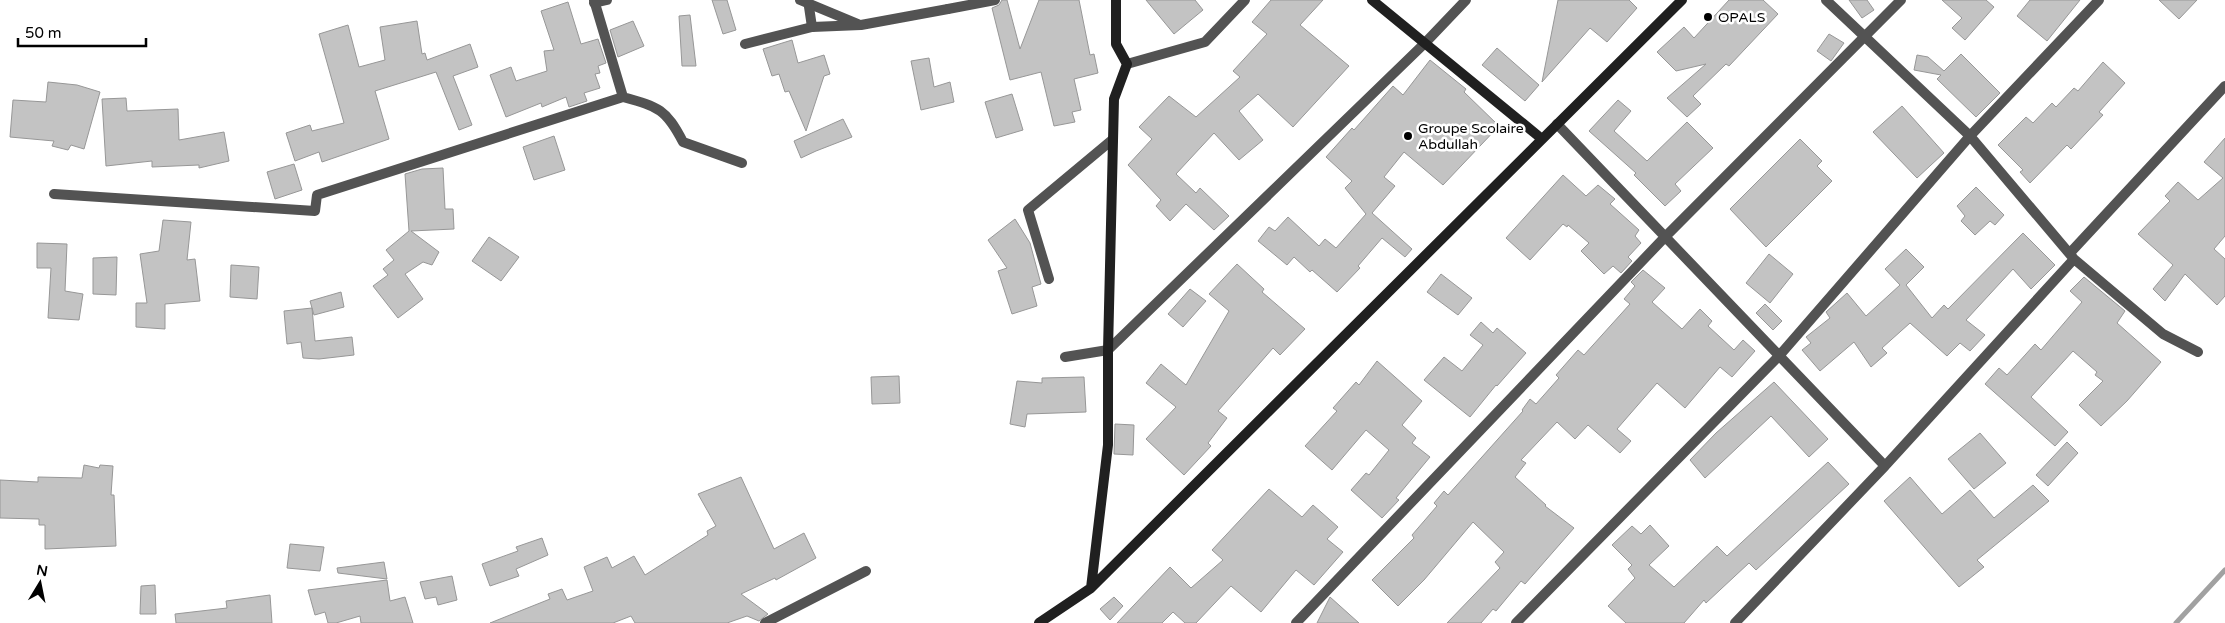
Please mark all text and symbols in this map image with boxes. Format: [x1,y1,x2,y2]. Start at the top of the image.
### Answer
place label: OPALS [1718,9,1766,26]
marker: OPALS [1702,11,1714,23]
scale bar [18,15,145,47]
text: 50 m [25,24,62,42]
place label: Groupe Scolaire Abdullah [1418,120,1524,153]
marker: Groupe Scolaire Abdullah [1402,130,1414,142]
north arrow [15,558,65,608]
text: N [35,561,49,580]

